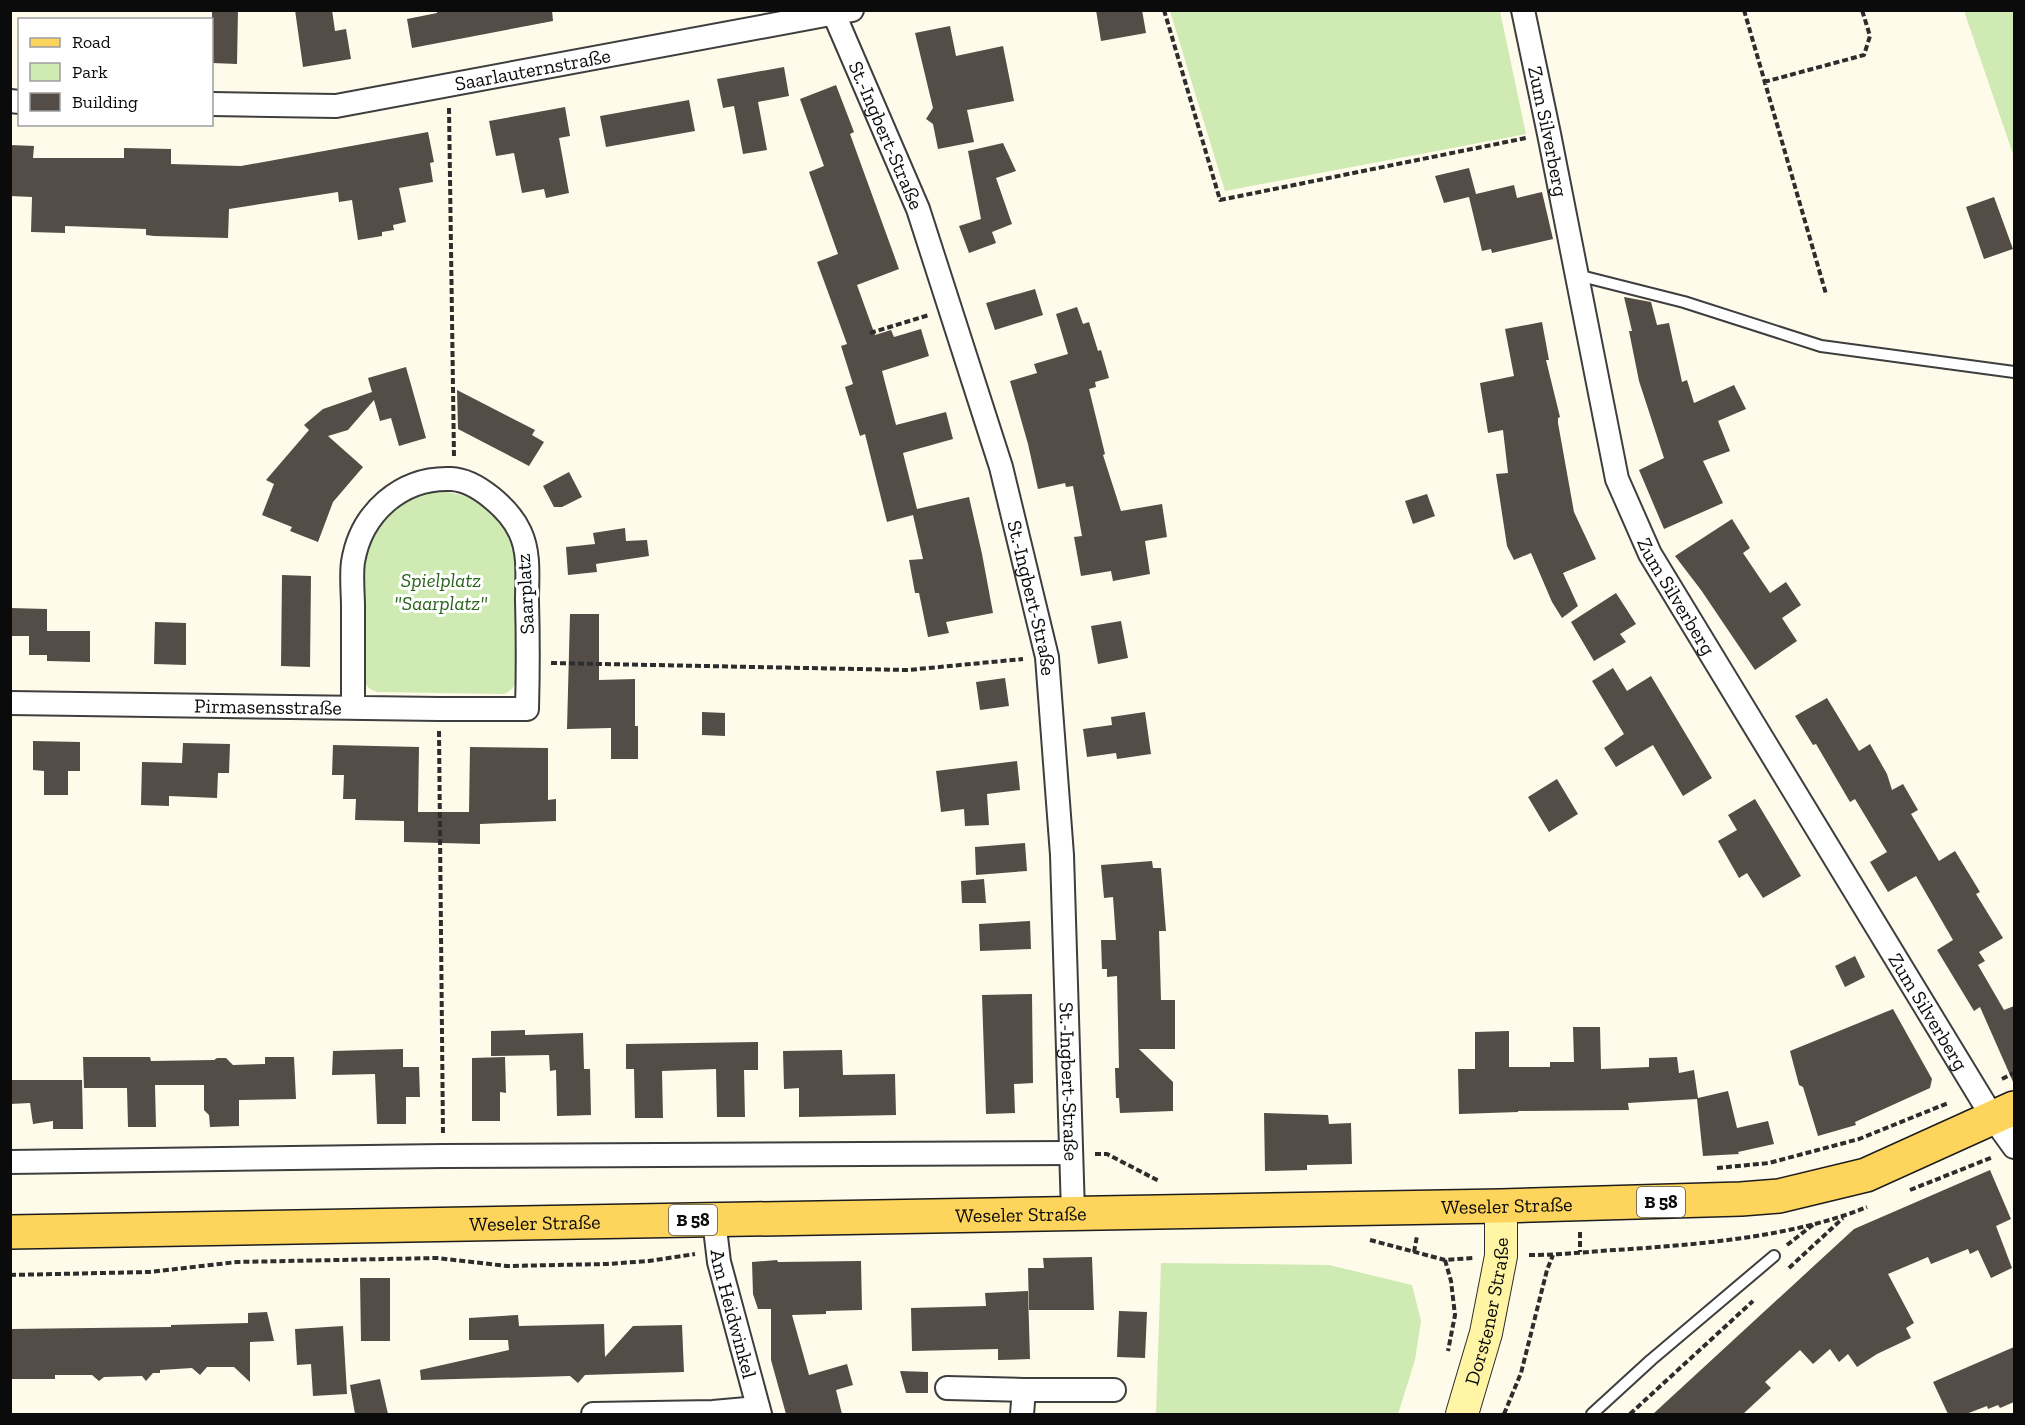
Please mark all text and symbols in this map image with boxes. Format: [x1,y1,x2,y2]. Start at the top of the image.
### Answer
legend [18,18,213,126]
text: Road [72,31,111,53]
street label: Saarlauternstraße [453,43,612,96]
street label: St.-Ingbert-Straße [844,57,929,213]
text: Park [72,61,108,83]
street label: Zum Silverberg [1523,64,1573,199]
text: Building [72,91,138,113]
street label: St.-Ingbert-Straße [1002,518,1060,677]
street label: Zum Silverberg [1632,534,1721,660]
street label: Saarplatz [511,553,539,635]
park label: Spielplatz "Saarplatz" [394,568,488,615]
street label: Pirmasensstraße [194,694,342,720]
street label: Zum Silverberg [1884,949,1973,1075]
street label: St.-Ingbert-Straße [1055,1002,1083,1161]
road number: B 58 [1637,1187,1685,1217]
street label: Weseler Straße [1441,1192,1573,1219]
street label: Weseler Straße [955,1201,1087,1228]
road number: B 58 [669,1205,717,1235]
street label: Weseler Straße [469,1210,601,1236]
street label: Dorstener Straße [1459,1238,1513,1388]
street label: Am Heidwinkel [706,1248,762,1381]

